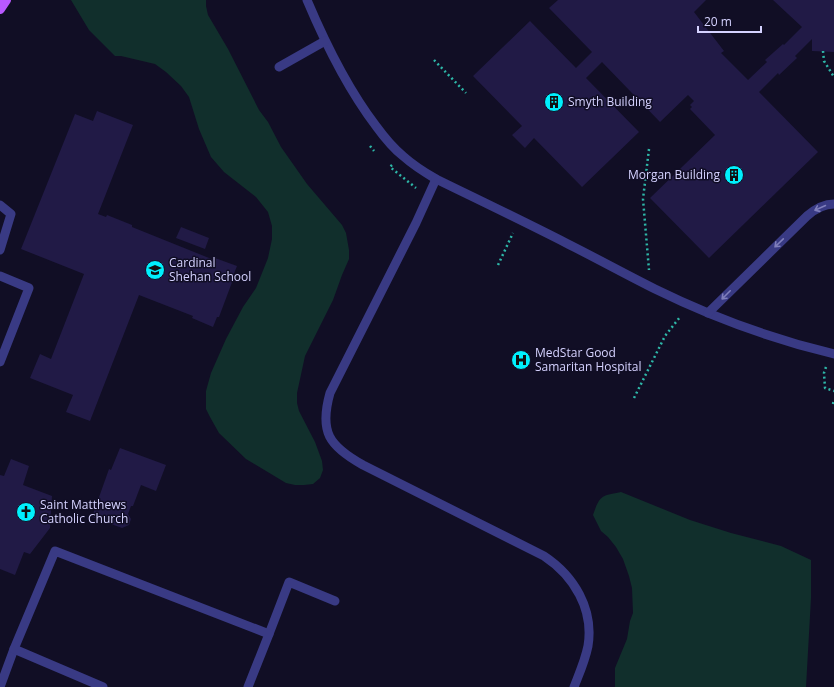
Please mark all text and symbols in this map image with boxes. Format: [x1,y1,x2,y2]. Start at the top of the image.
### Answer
scale bar [698,8,761,34]
text: 20 m [704,13,732,30]
building icon: Smyth Building [543,91,565,113]
place label: Smyth Building [568,93,652,110]
building icon: Morgan Building [723,164,745,186]
place label: Morgan Building [628,166,720,183]
one-way arrow [814,205,826,212]
one-way arrow [774,238,784,248]
place label: Cardinal Shehan School [169,254,251,285]
school or university icon: Cardinal Shehan School [144,259,166,281]
one-way arrow [721,290,731,300]
place label: MedStar Good Samaritan Hospital [535,344,642,375]
hospital icon: MedStar Good Samaritan Hospital [510,349,532,371]
place label: Saint Matthews Catholic Church [40,496,128,527]
church icon: Saint Matthews Catholic Church [15,501,37,523]

